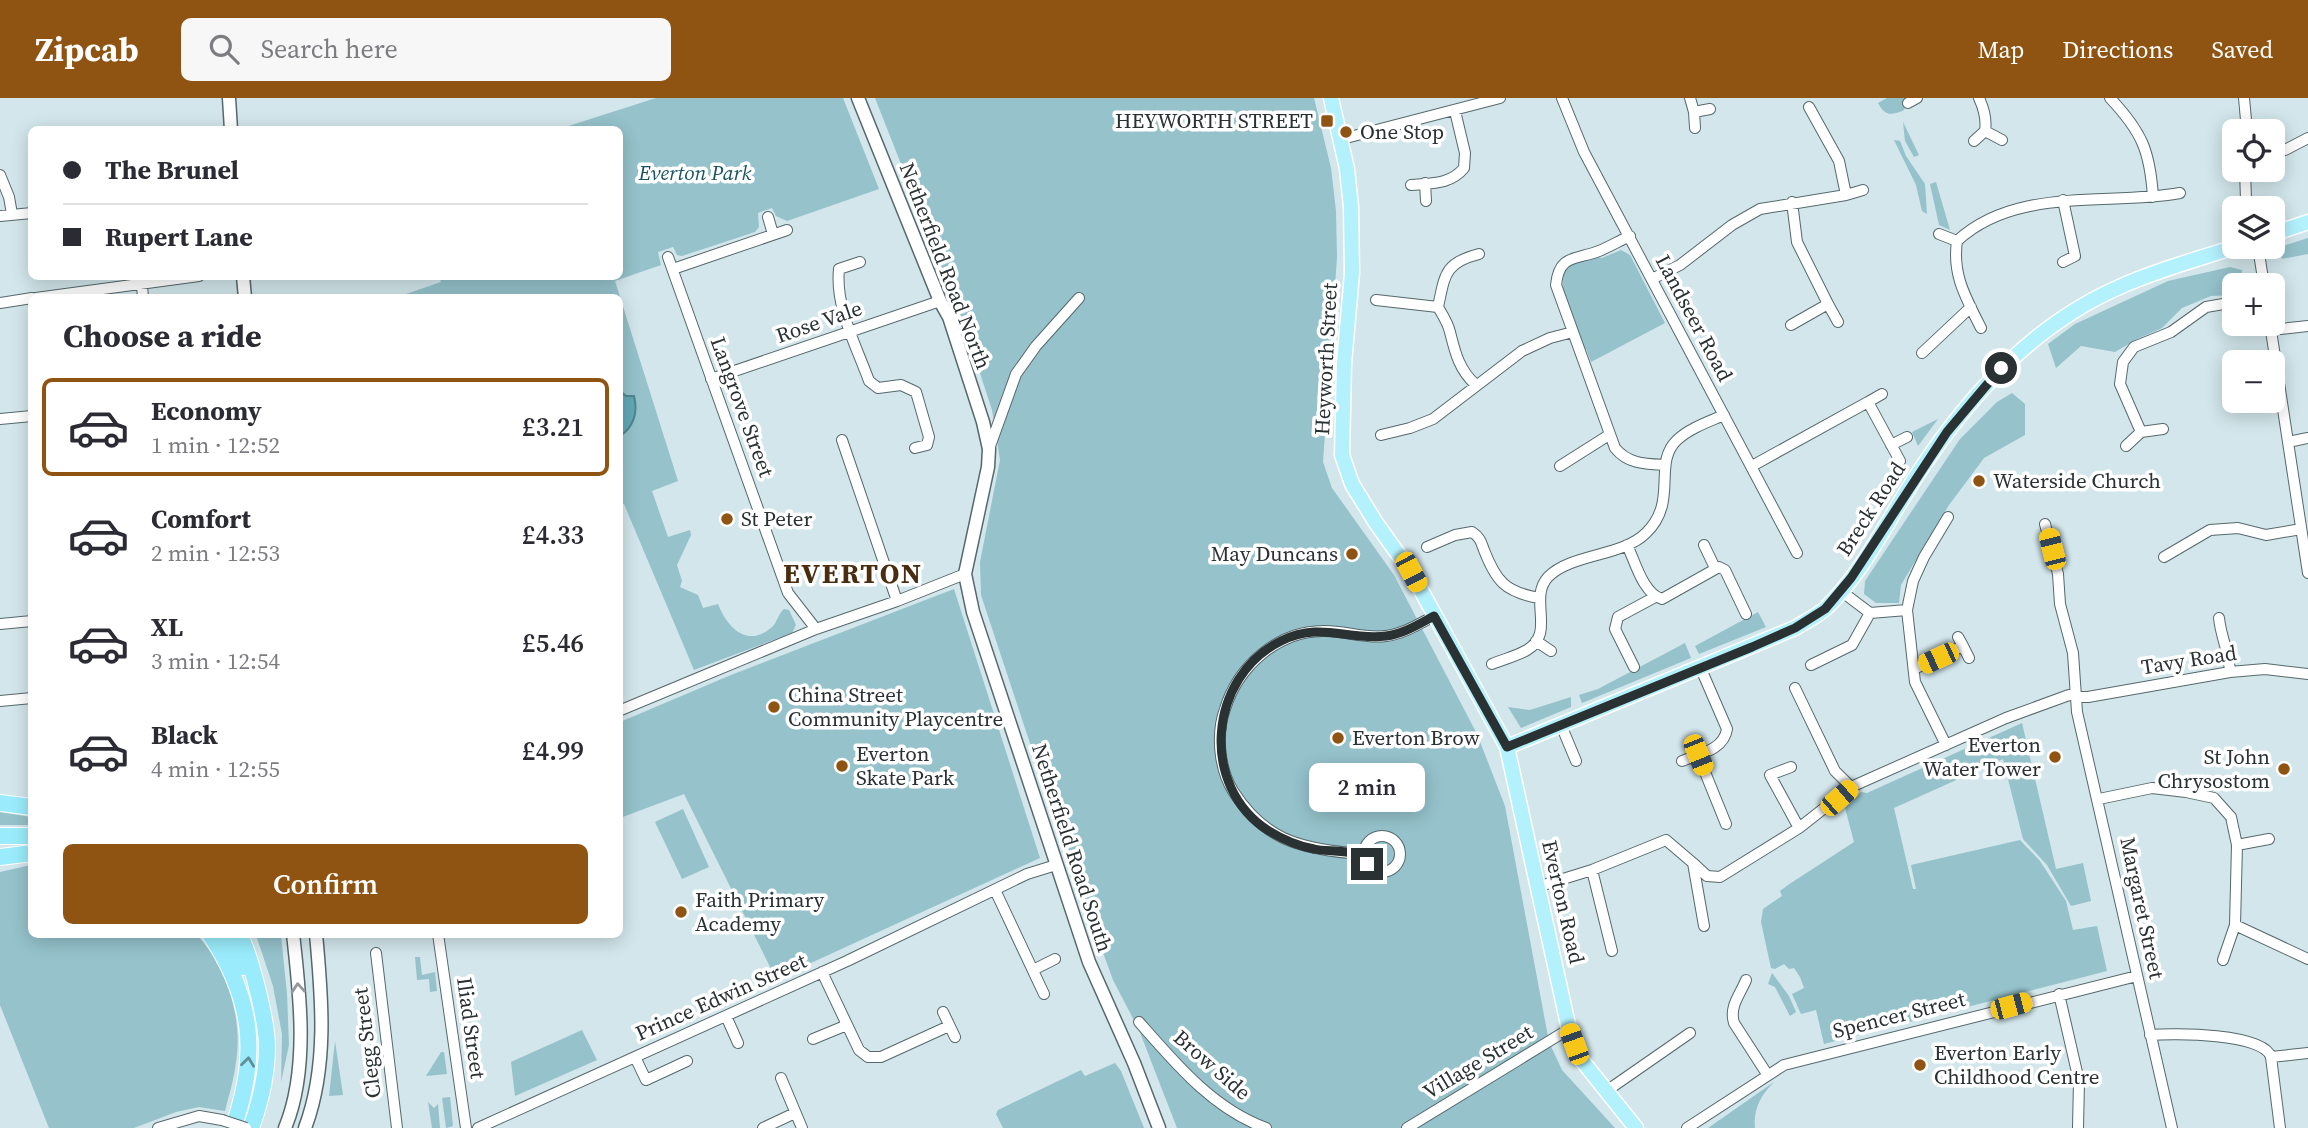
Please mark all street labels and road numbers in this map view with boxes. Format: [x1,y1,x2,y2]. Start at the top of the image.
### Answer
street label: Netherfield Road North [893,158,998,373]
street label: Landseer Road [1649,249,1740,386]
street label: Heyworth Street [1307,282,1344,436]
street label: Rose Vale [772,293,866,350]
street label: Langrove Street [704,333,781,481]
street label: Breck Road [1829,456,1912,561]
street label: Tavy Road [2139,638,2239,681]
street label: Netherfield Road South [1025,740,1120,956]
street label: Margaret Street [2113,834,2172,982]
street label: Everton Road [1535,837,1592,967]
street label: Prince Edwin Street [631,946,811,1047]
street label: Iliad Street [450,975,493,1081]
street label: Spencer Street [1830,984,1968,1045]
street label: Clegg Street [345,986,388,1100]
street label: Village Street [1418,1017,1538,1106]
street label: Brow Side [1167,1023,1257,1106]

